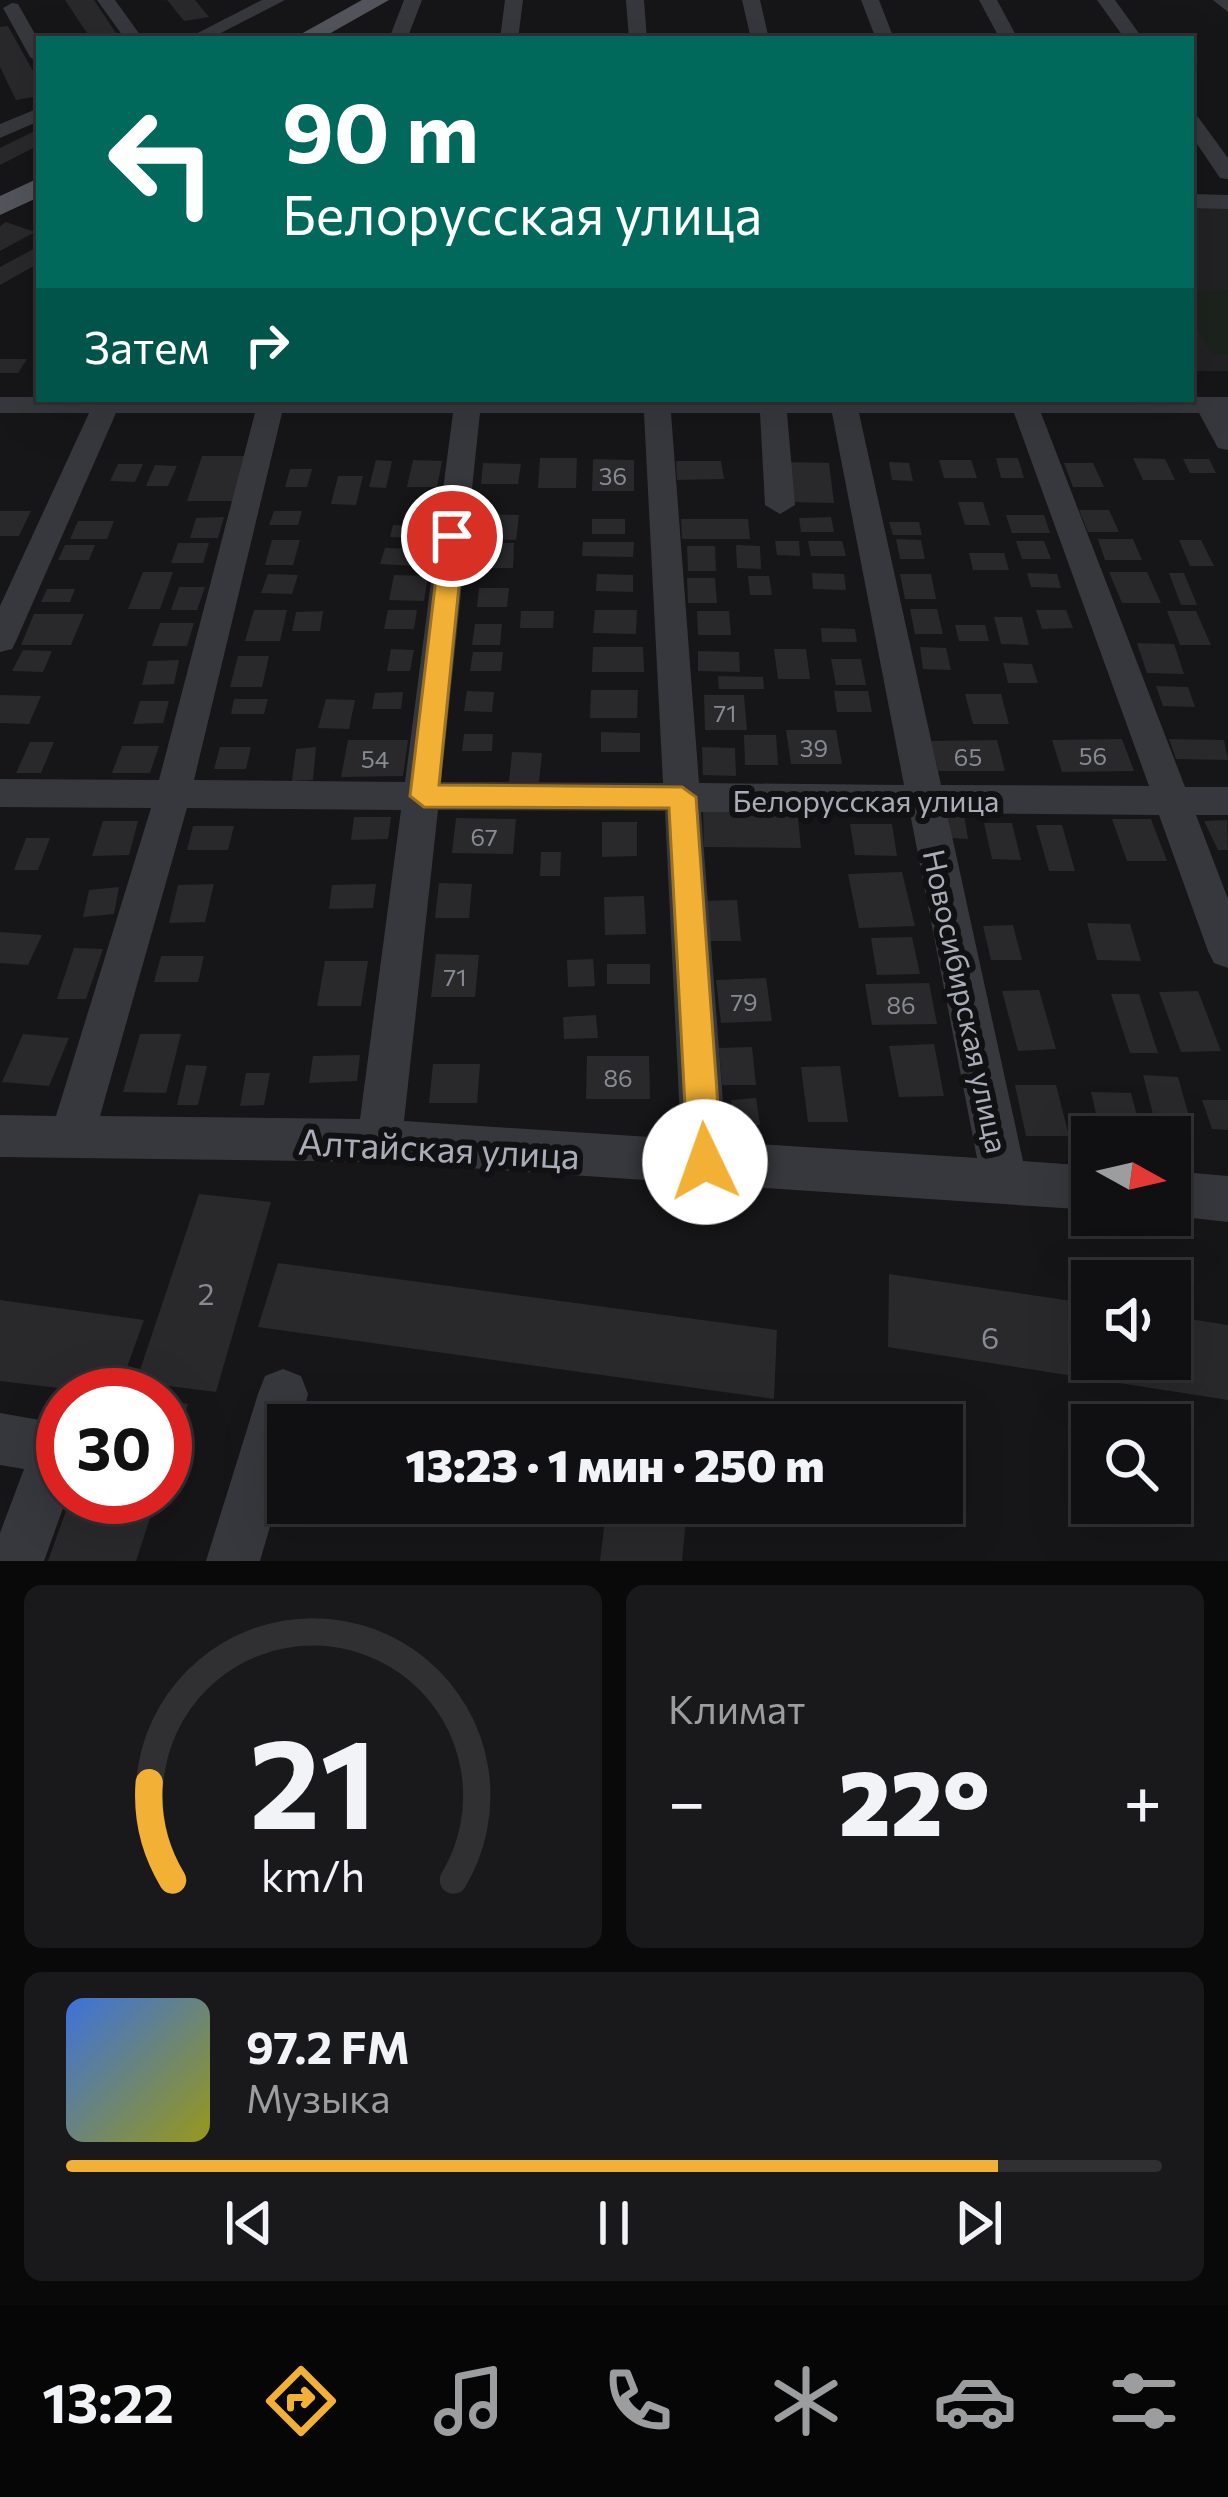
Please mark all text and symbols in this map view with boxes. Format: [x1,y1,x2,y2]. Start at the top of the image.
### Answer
text: 90 m [282,78,479,180]
icon: left [84,84,240,240]
text: Белорусская улица [282,180,762,246]
icon: right [234,312,300,378]
text: Затем [84,318,210,373]
house number: 36 [599,461,627,490]
pin [401,485,503,587]
icon: arrive [419,503,485,569]
house number: 71 [714,698,736,727]
house number: 39 [800,733,828,762]
house number: 56 [1079,741,1107,770]
house number: 65 [954,742,982,771]
house number: 54 [361,744,389,773]
street label: Белорусская улица [733,781,999,818]
house number: 67 [470,822,498,851]
street label: Новосибирская улица [917,846,1017,1156]
house number: 71 [444,962,466,991]
house number: 79 [730,987,758,1016]
house number: 86 [886,990,916,1019]
house number: 86 [603,1063,633,1092]
position arrow [642,1099,768,1225]
north arrow [1071,1116,1191,1236]
map controls [1071,1116,1191,1524]
street label: Алтайская улица [297,1118,581,1176]
button: sound [1071,1260,1191,1380]
house number: 2 [198,1274,214,1311]
house number: 6 [981,1318,999,1355]
speed limit sign: 30 [36,1368,192,1524]
button: search [1071,1404,1191,1524]
text: 13:23 · 1 мин · 250 m [405,1436,825,1491]
text: Климат [668,1684,805,1732]
text: 21 [249,1702,377,1855]
text: 22° [839,1744,990,1855]
text: − [668,1759,706,1840]
text: + [1123,1759,1162,1840]
text: km/h [261,1847,365,1900]
text: 97.2 FM [246,2018,410,2073]
text: Музыка [246,2073,390,2121]
icon: previous [216,2190,282,2256]
icon: pause [581,2190,647,2256]
icon: next [946,2190,1012,2256]
icon: directions [259,2359,343,2443]
icon: music [427,2359,511,2443]
icon: phone [596,2359,680,2443]
icon: climate [764,2359,848,2443]
icon: car [933,2359,1017,2443]
icon: filters [1102,2359,1186,2443]
text: 13:22 [42,2368,174,2434]

